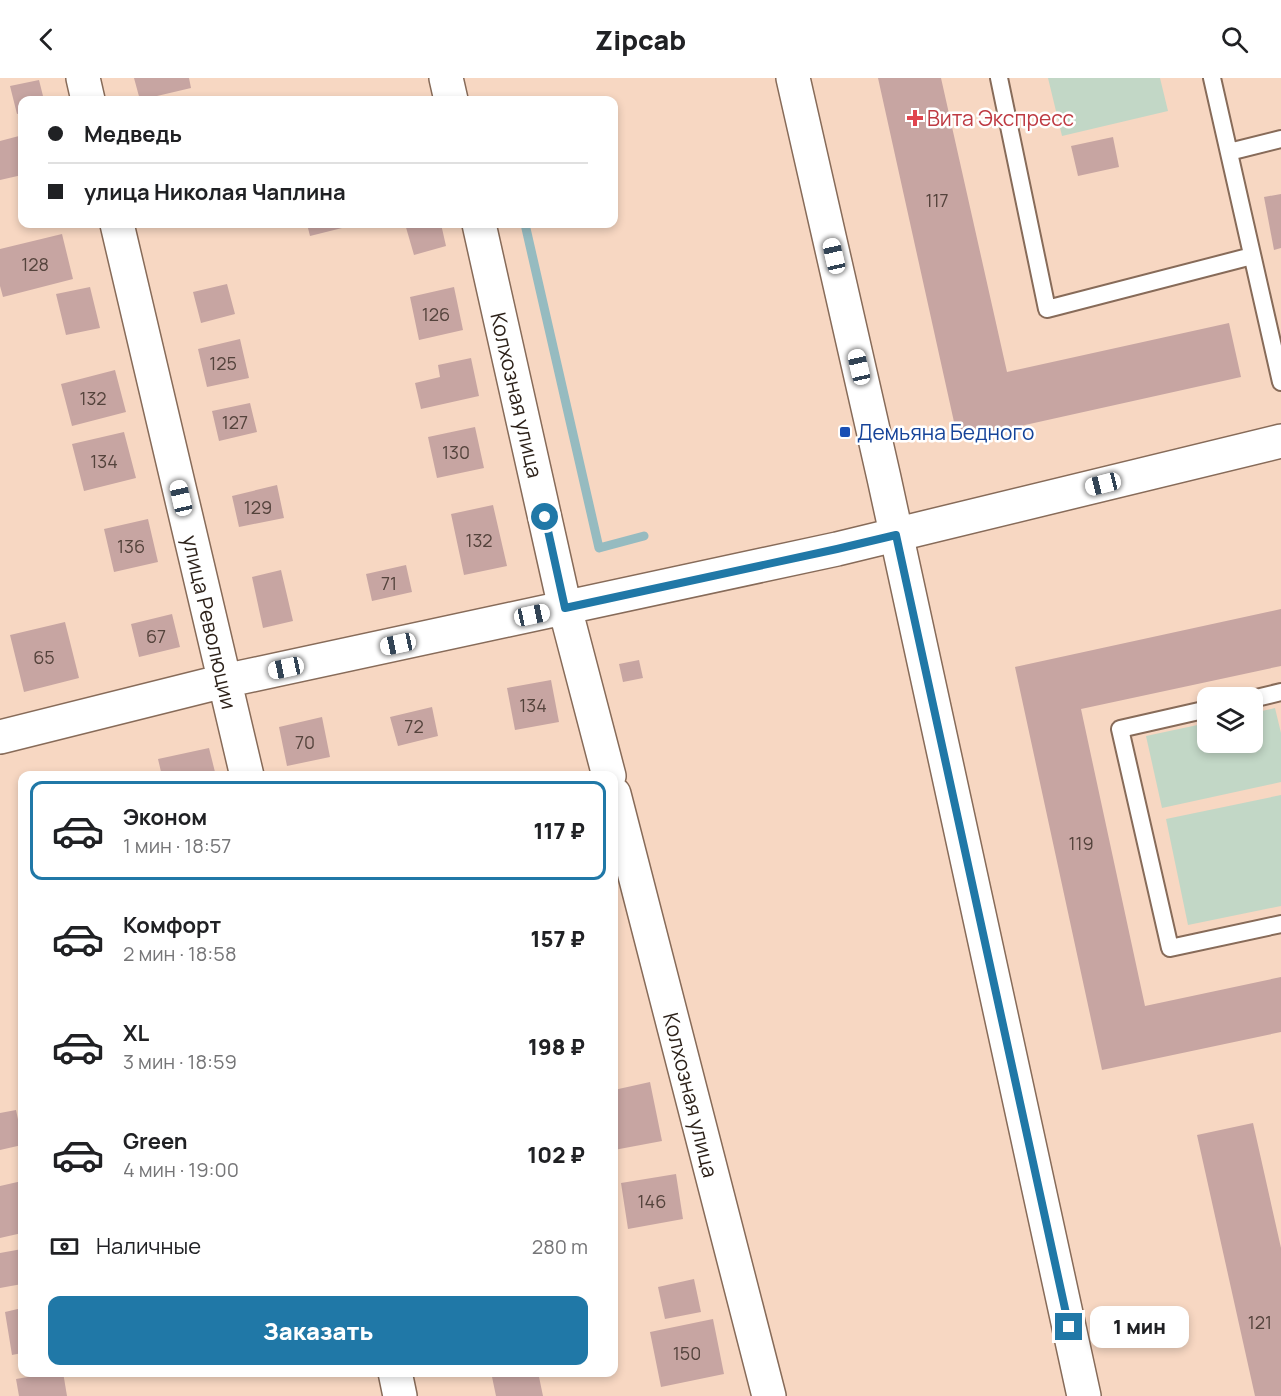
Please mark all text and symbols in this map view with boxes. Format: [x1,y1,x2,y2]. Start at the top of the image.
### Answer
text: Zipcab [595,21,686,58]
icon: back [30,23,63,56]
icon: search [1218,23,1251,56]
place label: Вита Экспресс [927,104,1074,132]
marker: Вита Экспресс [908,111,922,125]
text: Медведь [84,119,182,149]
text: улица Николая Чаплина [84,177,346,207]
house number: 117 [925,188,949,212]
car [821,236,847,276]
house number: 128 [21,252,49,276]
house number: 126 [422,302,450,326]
street label: Колхозная улица [484,310,550,480]
car [846,347,872,387]
house number: 125 [209,351,237,375]
house number: 132 [79,386,107,410]
house number: 127 [222,410,248,434]
place label: Демьяна Бедного [857,418,1034,446]
marker: Демьяна Бедного [838,425,852,439]
house number: 130 [442,440,470,464]
house number: 134 [90,449,118,473]
car [1083,471,1123,497]
car [168,478,194,518]
house number: 129 [244,495,272,519]
route start [531,503,558,530]
house number: 132 [465,528,493,552]
street label: улица Революции [176,532,244,712]
house number: 136 [117,534,145,558]
house number: 71 [381,571,397,595]
car [513,602,551,628]
house number: 67 [146,624,166,648]
car [379,631,417,657]
house number: 65 [33,645,55,669]
car [267,655,305,681]
map controls [1197,687,1263,753]
button: layers [1197,687,1263,753]
house number: 134 [519,693,547,717]
house number: 72 [404,714,424,738]
house number: 70 [295,730,315,754]
text: Эконом [123,802,207,832]
icon: car [51,804,105,858]
text: 117 ₽ [533,816,585,846]
house number: 119 [1068,831,1094,855]
text: 1 мин · 18:57 [123,832,231,859]
text: Комфорт [123,910,221,940]
icon: car [51,912,105,966]
text: 157 ₽ [531,924,585,954]
text: 2 мин · 18:58 [123,940,237,967]
street label: Колхозная улица [657,1010,725,1180]
text: XL [123,1018,149,1048]
icon: car [51,1020,105,1074]
text: 198 ₽ [528,1032,585,1062]
text: 3 мин · 18:59 [123,1048,237,1075]
text: Green [123,1126,188,1156]
icon: car [51,1128,105,1182]
text: 102 ₽ [527,1140,585,1170]
text: 4 мин · 19:00 [123,1156,239,1183]
house number: 146 [638,1189,666,1213]
icon: cash [48,1230,81,1263]
text: Наличные [96,1231,201,1261]
text: 280 m [532,1233,588,1260]
button: Заказать [48,1296,588,1365]
callout: 1 мин [1090,1306,1189,1348]
house number: 121 [1248,1310,1272,1334]
route end [1055,1313,1082,1340]
text: 1 мин [1113,1313,1166,1340]
house number: 150 [673,1341,701,1365]

